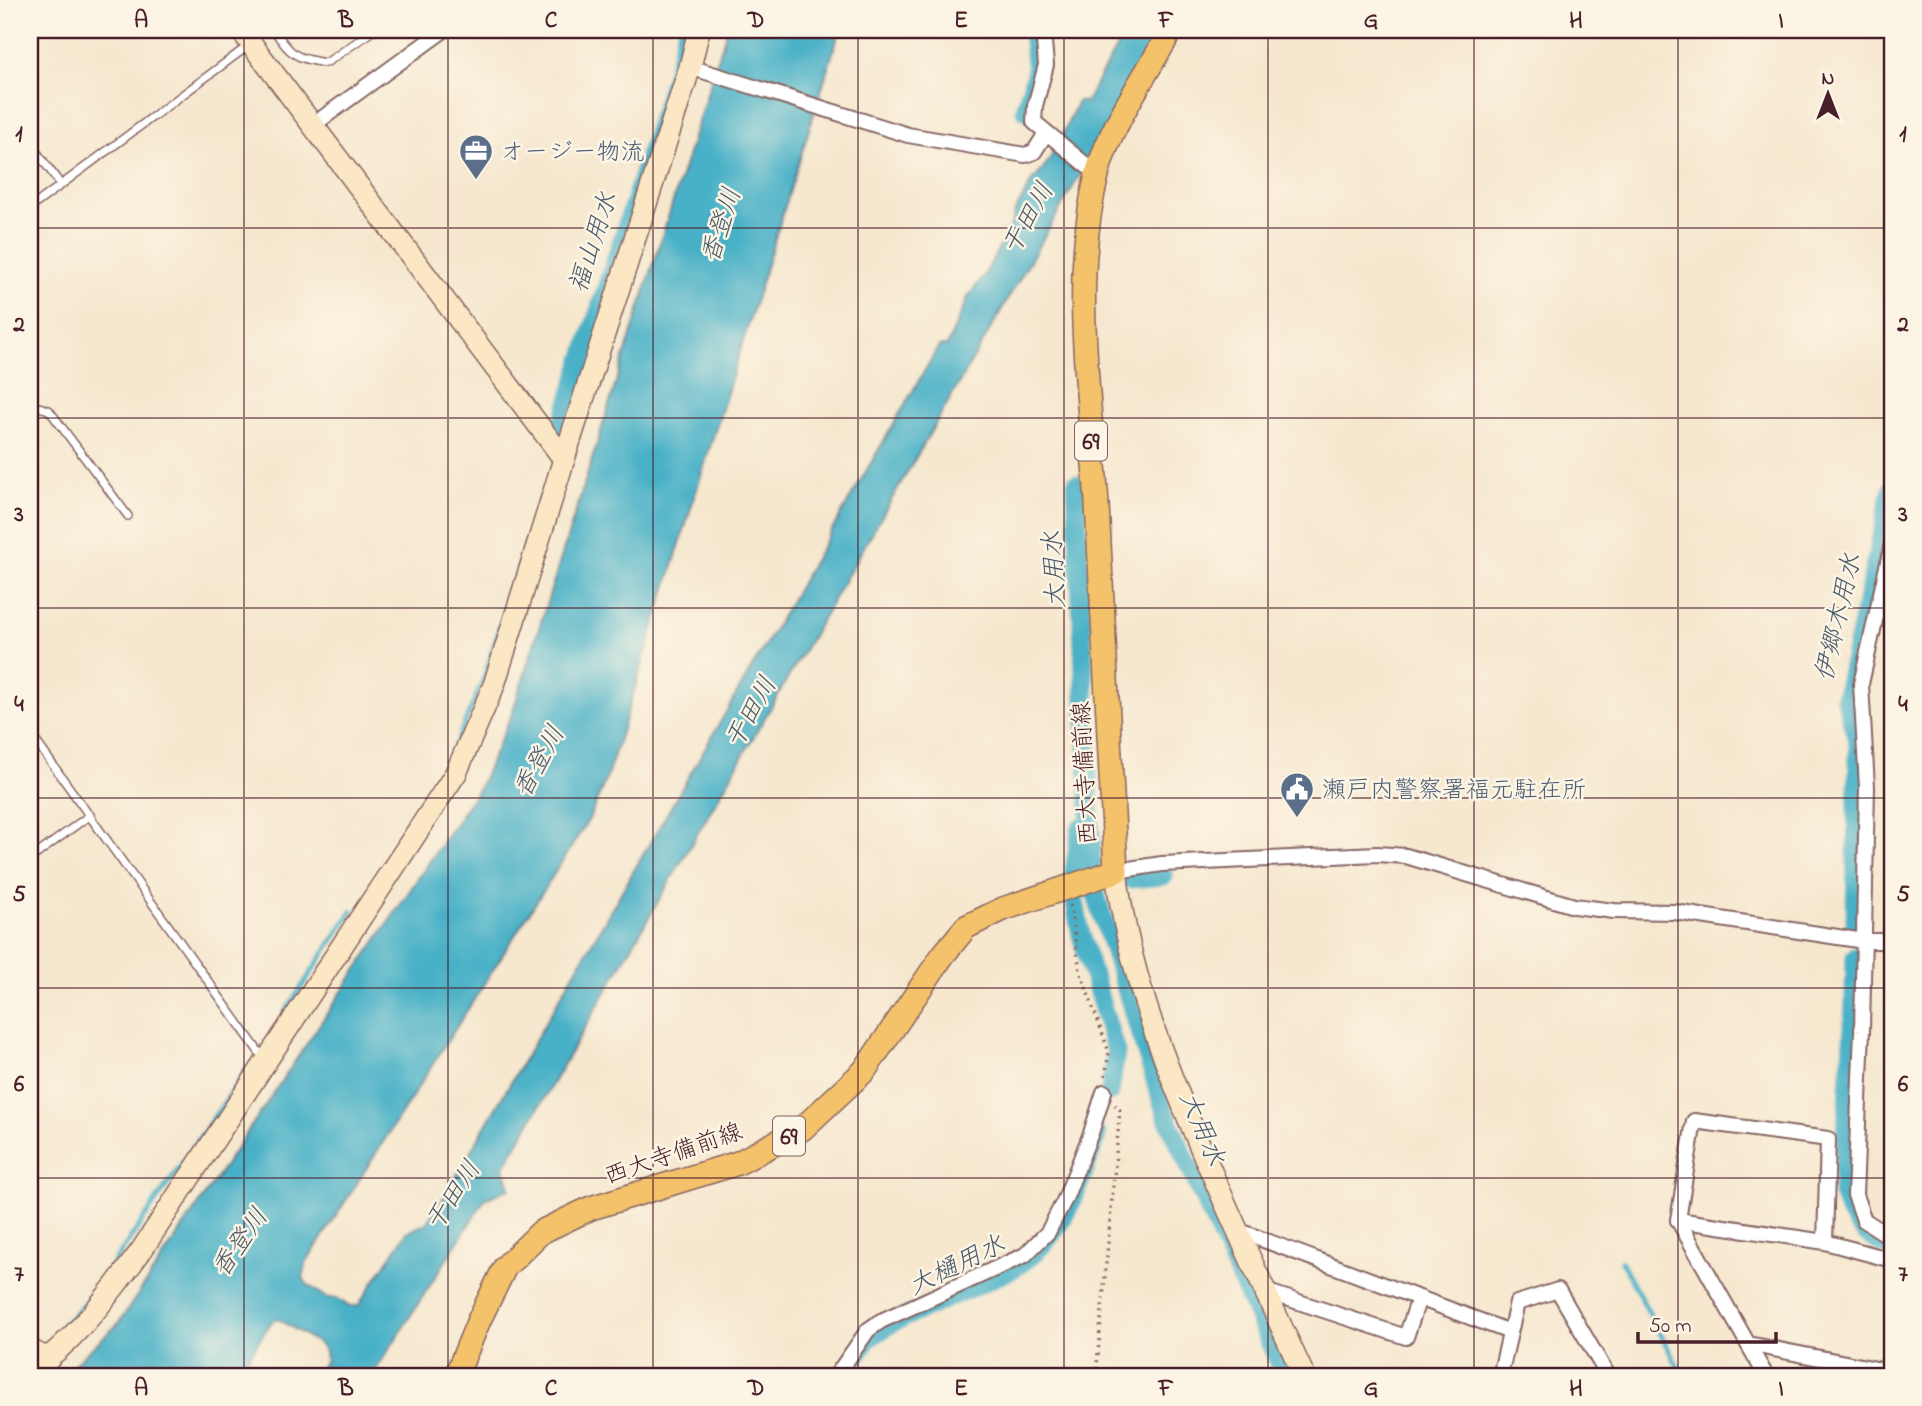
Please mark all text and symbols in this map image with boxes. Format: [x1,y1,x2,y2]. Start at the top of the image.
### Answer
text: A [134,5,148,38]
text: B [337,5,354,38]
text: C [545,5,558,38]
text: D [747,5,764,38]
text: E [954,5,968,38]
text: F [1158,5,1174,38]
text: G [1364,5,1378,38]
text: H [1569,5,1583,38]
text: I [1778,5,1784,38]
north arrow [1792,60,1862,130]
text: N [1822,66,1835,93]
text: 1 [15,119,23,152]
text: 1 [1899,119,1907,152]
office icon: オージー物流 [457,132,495,181]
place label: オージー物流 [500,136,644,171]
water label: 干田川 [994,176,1065,263]
water label: 香登川 [693,183,753,269]
water label: 福山用水 [561,188,629,298]
text: 2 [12,309,25,342]
text: 2 [1896,309,1909,342]
road number: 69 [1075,422,1107,461]
text: 3 [13,499,24,532]
text: 3 [1897,499,1908,532]
water label: 大用水 [1035,530,1077,610]
water label: 伊郷木用水 [1807,550,1873,685]
water label: 干田川 [717,670,788,757]
text: 4 [14,689,24,722]
text: 4 [1898,689,1908,722]
street label: 西大寺備前線 [1065,700,1108,846]
water label: 香登川 [505,719,576,806]
public building icon: 瀬戸内警察署福元駐在所 [1278,770,1316,819]
place label: 瀬戸内警察署福元駐在所 [1322,774,1586,809]
text: 5 [12,879,26,912]
text: 5 [1896,879,1910,912]
text: 6 [14,1069,25,1102]
text: 6 [1898,1069,1909,1102]
water label: 大用水 [1168,1086,1233,1173]
street label: 西大寺備前線 [600,1115,748,1195]
road number: 69 [773,1116,805,1156]
water label: 干田川 [417,1154,492,1240]
water label: 香登川 [204,1201,279,1287]
water label: 大樋用水 [902,1227,1012,1307]
text: 7 [14,1259,24,1292]
text: 7 [1898,1259,1908,1292]
scale bar [1638,1301,1777,1345]
text: 50 m [1649,1312,1692,1342]
text: A [134,1373,148,1406]
text: B [337,1373,354,1406]
text: C [545,1373,558,1406]
text: D [747,1373,764,1406]
text: E [954,1373,968,1406]
text: F [1158,1373,1174,1406]
text: G [1364,1373,1378,1406]
text: H [1569,1373,1583,1406]
text: I [1778,1373,1784,1406]

